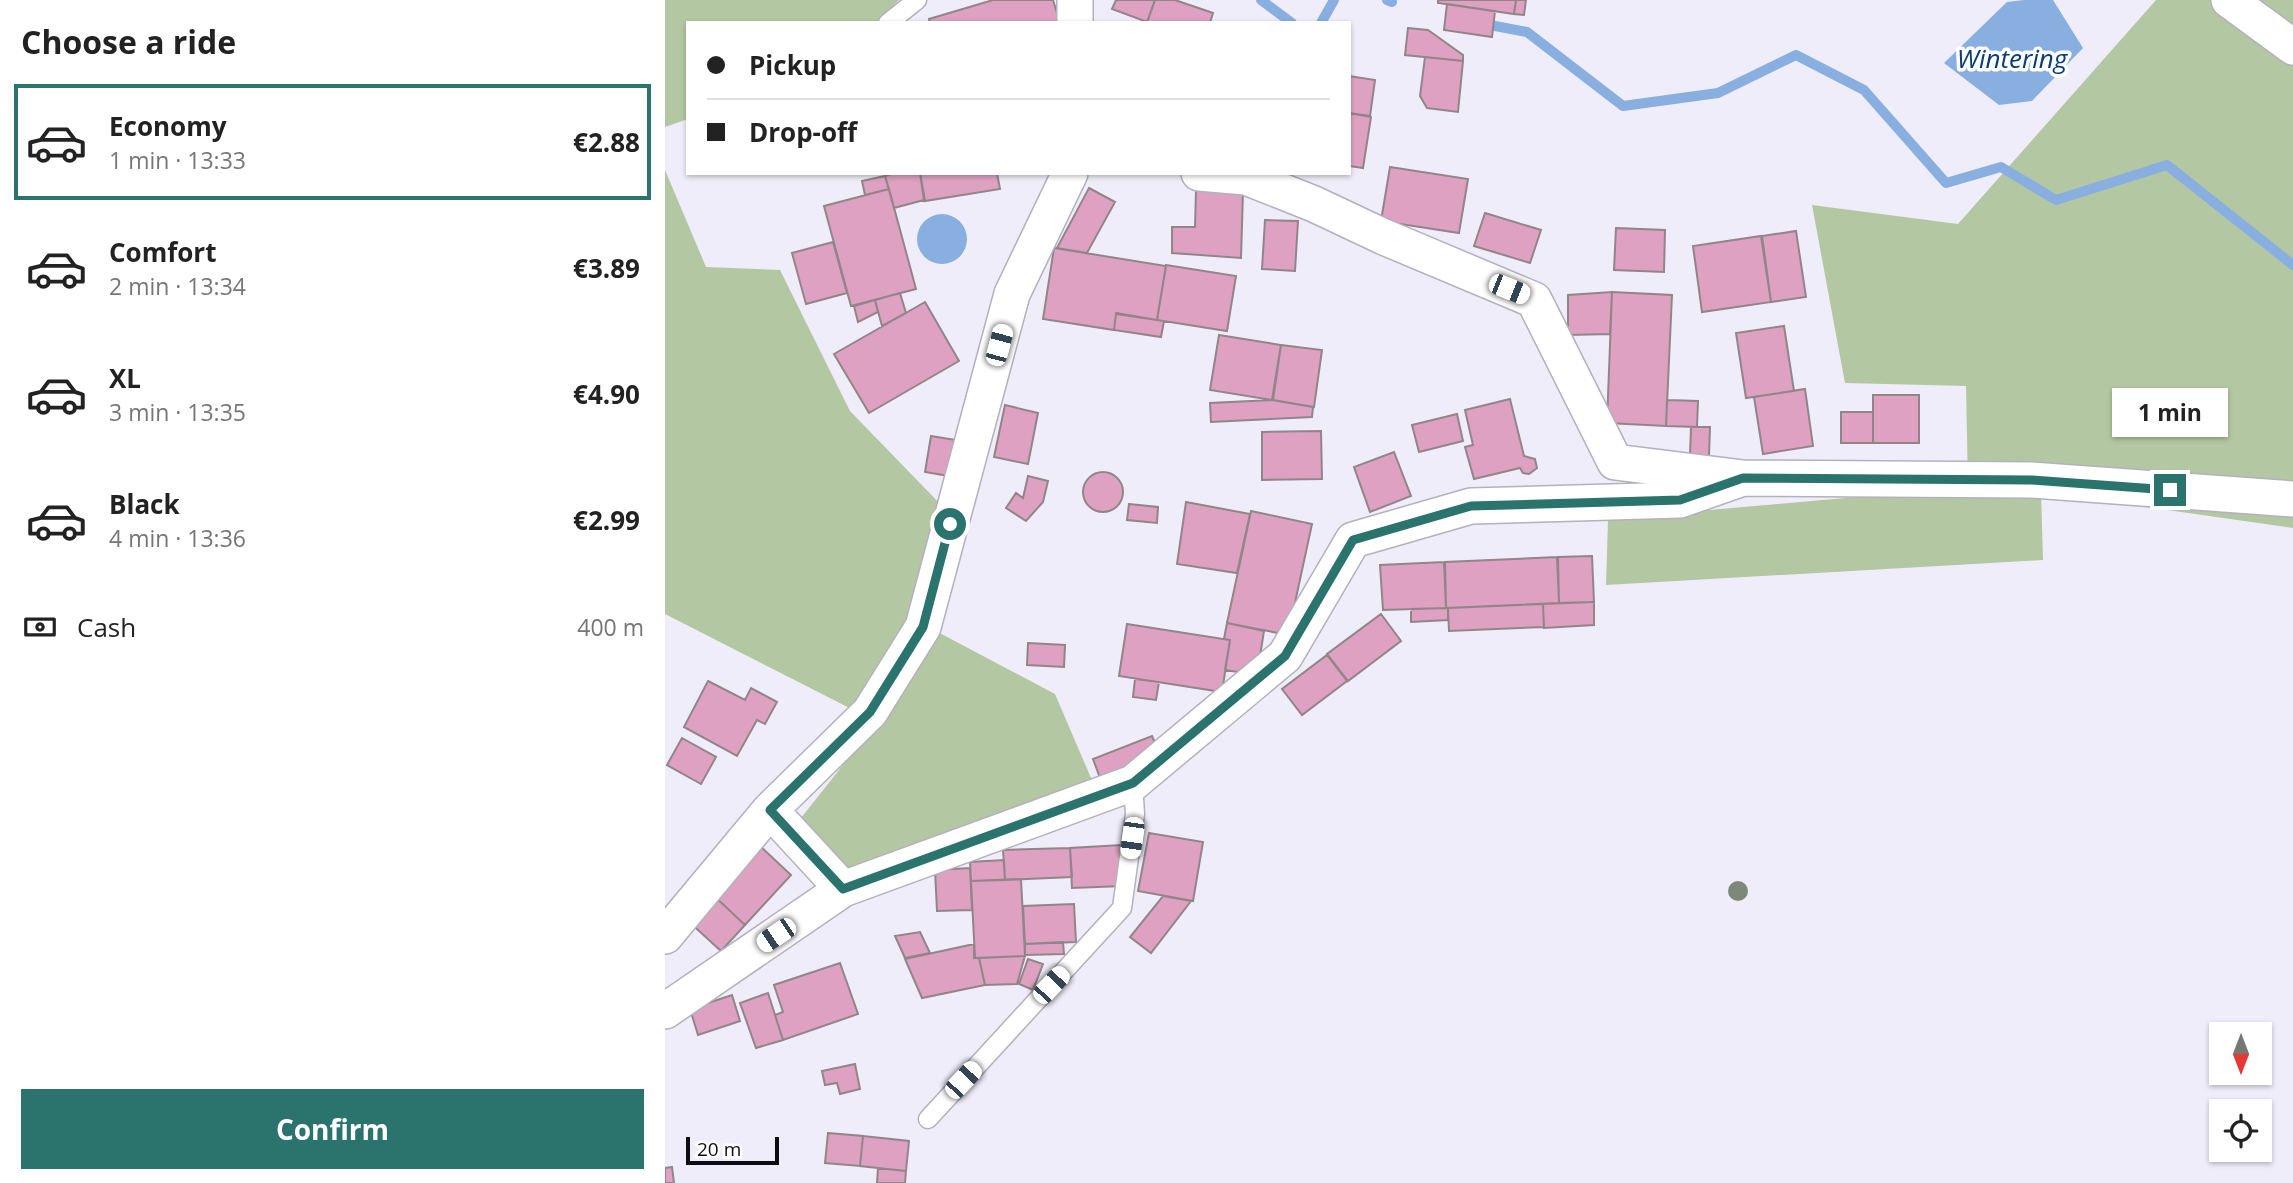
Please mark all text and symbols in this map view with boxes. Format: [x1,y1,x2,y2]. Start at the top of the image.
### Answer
text: Choose a ride [21,20,236,63]
water label: Wintering [1957,40,2069,76]
text: Pickup [749,47,836,83]
text: Economy [109,108,227,144]
icon: car [25,111,88,174]
text: Drop-off [749,114,857,150]
text: €2.88 [573,124,640,160]
text: 1 min · 13:33 [109,144,246,176]
text: Comfort [109,234,216,270]
icon: car [25,237,88,300]
text: €3.89 [573,250,640,286]
text: 2 min · 13:34 [109,270,246,302]
car [1486,271,1533,307]
car [984,322,1015,368]
text: XL [109,360,141,396]
icon: car [25,363,88,426]
text: €4.90 [573,376,640,412]
callout: 1 min [2112,388,2228,438]
text: 3 min · 13:35 [109,396,246,428]
text: 1 min [2138,396,2202,428]
route end [2154,474,2186,506]
text: Black [109,486,180,522]
icon: car [25,489,88,552]
text: €2.99 [573,502,640,538]
route start [934,508,966,540]
text: 4 min · 13:36 [109,522,246,554]
icon: cash [21,608,59,646]
text: Cash [77,609,136,645]
text: 400 m [577,611,644,643]
car [1119,816,1146,860]
car [753,915,800,955]
car [1029,962,1074,1008]
north arrow [2209,1022,2271,1085]
map controls [2209,1022,2272,1162]
car [941,1057,986,1103]
button: Confirm [21,1089,644,1169]
button: locate [2209,1099,2272,1162]
scale bar [686,1134,779,1166]
text: 20 m [697,1136,741,1162]

